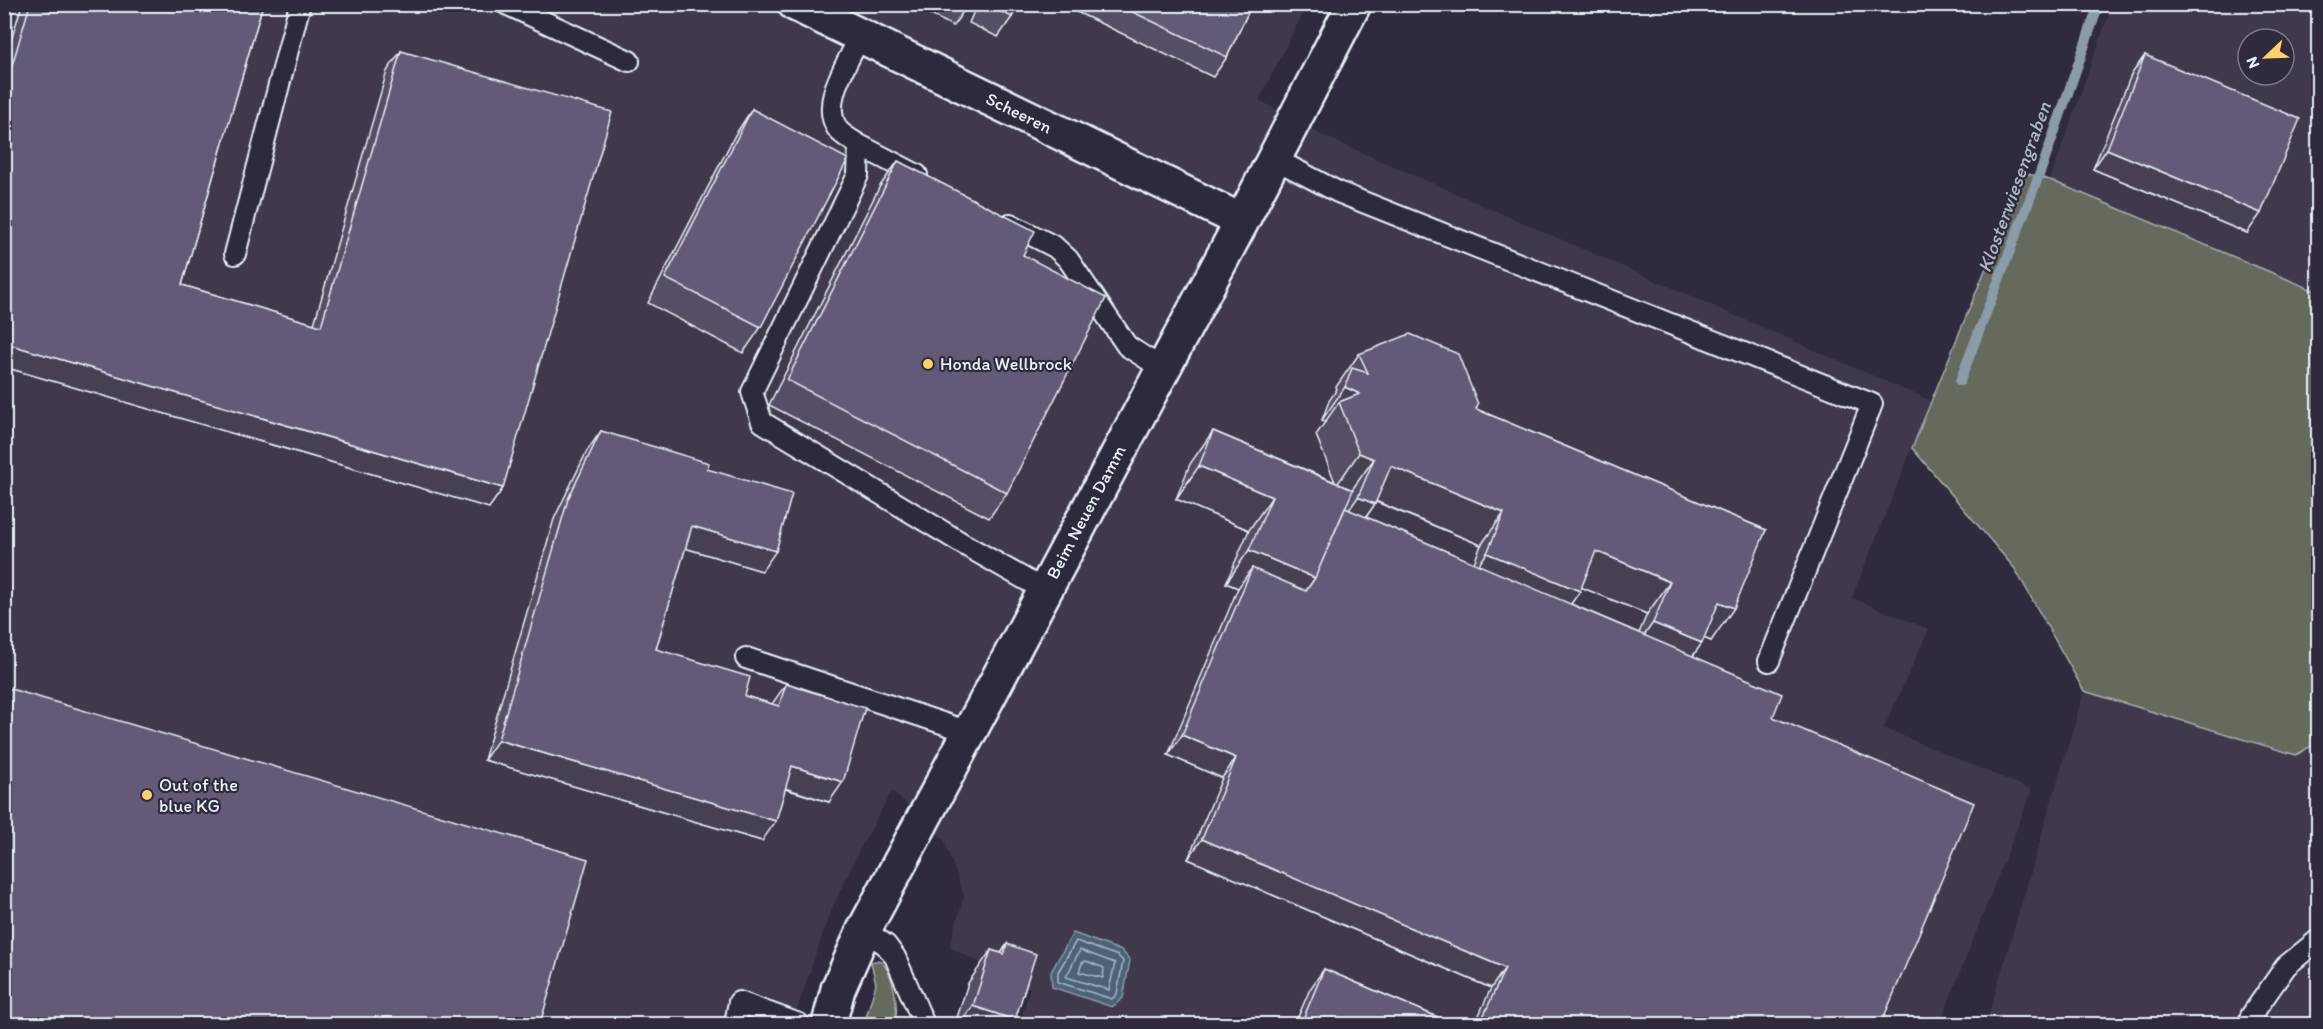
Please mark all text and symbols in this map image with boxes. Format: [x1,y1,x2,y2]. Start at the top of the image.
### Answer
north arrow [2236,27,2296,87]
text: N [2242,54,2264,71]
street label: Scheeren [982,88,1056,138]
water label: Klosterwiesengraben [1972,98,2056,276]
place label: Honda Wellbrock [940,353,1072,375]
marker: Honda Wellbrock [921,357,935,371]
street label: Beim Neuen Damm [1041,441,1131,583]
place label: Out of the blue KG [159,774,238,817]
marker: Out of the blue KG [140,788,154,802]

